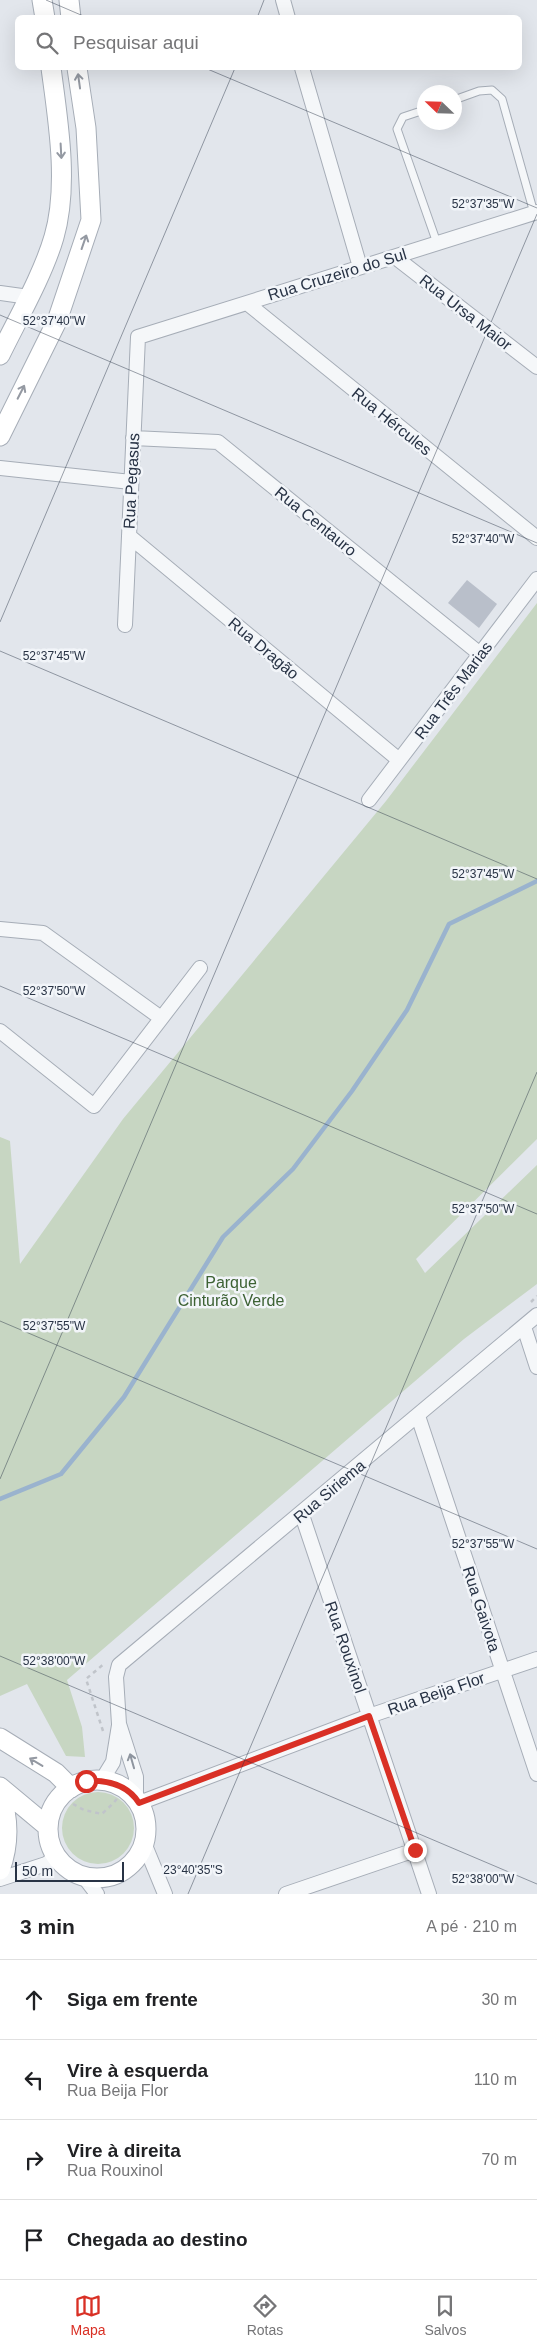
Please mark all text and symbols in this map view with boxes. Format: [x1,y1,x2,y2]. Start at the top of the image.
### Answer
search box [15,15,522,70]
icon: search [33,29,61,57]
text: Pesquisar aqui [73,32,199,53]
one-way arrow [74,74,84,90]
north arrow [417,85,462,130]
one-way arrow [56,142,65,158]
text: 52°37'35"W [452,197,515,211]
one-way arrow [80,235,89,250]
street label: Rua Cruzeiro do Sul [266,245,409,304]
street label: Rua Ursa Maior [416,271,516,354]
text: 52°37'40"W [23,314,86,328]
street label: Rua Hércules [349,384,435,458]
one-way arrow [17,385,27,400]
street label: Rua Pegasus [120,433,143,529]
street label: Rua Centauro [272,483,360,559]
text: 52°37'40"W [452,532,515,546]
street label: Rua Dragão [225,614,302,683]
street label: Rua Três Marias [411,638,496,742]
text: 52°37'45"W [23,649,86,663]
text: 52°37'45"W [452,867,515,881]
text: 52°37'50"W [23,984,86,998]
text: 52°37'50"W [452,1202,515,1216]
park label: Parque Cinturão Verde [178,1274,284,1309]
text: 52°37'55"W [23,1319,86,1333]
street label: Rua Siriema [290,1457,369,1526]
text: 52°37'55"W [452,1537,515,1551]
street label: Rua Gaivota [460,1564,503,1654]
street label: Rua Rouxinol [322,1599,369,1695]
text: 52°38'00"W [23,1654,86,1668]
street label: Rua Beija Flor [385,1669,487,1718]
one-way arrow [126,1754,136,1770]
one-way arrow [30,1756,44,1766]
route start [75,1770,98,1793]
route end [404,1839,427,1862]
scale bar [15,1859,124,1882]
text: 50 m [22,1863,53,1879]
text: 23°40'35"S [163,1863,223,1877]
text: 52°38'00"W [452,1872,515,1886]
text: 3 min [20,1915,75,1938]
text: A pé · 210 m [426,1918,517,1935]
icon: ahead [20,1986,48,2014]
text: Siga em frente [67,1989,198,2010]
text: 30 m [481,1991,517,2008]
text: Vire à esquerda [67,2060,208,2081]
icon: left [20,2066,48,2094]
text: 110 m [474,2071,517,2088]
text: Rua Beija Flor [67,2082,168,2099]
text: Vire à direita [67,2140,181,2161]
icon: right [20,2146,48,2174]
text: 70 m [481,2151,517,2168]
text: Rua Rouxinol [67,2162,163,2179]
icon: arrive [20,2226,48,2254]
text: Chegada ao destino [67,2229,248,2250]
tab: Mapa [71,2292,106,2338]
tab: Rotas [247,2292,283,2338]
tab: Salvos [424,2292,466,2338]

